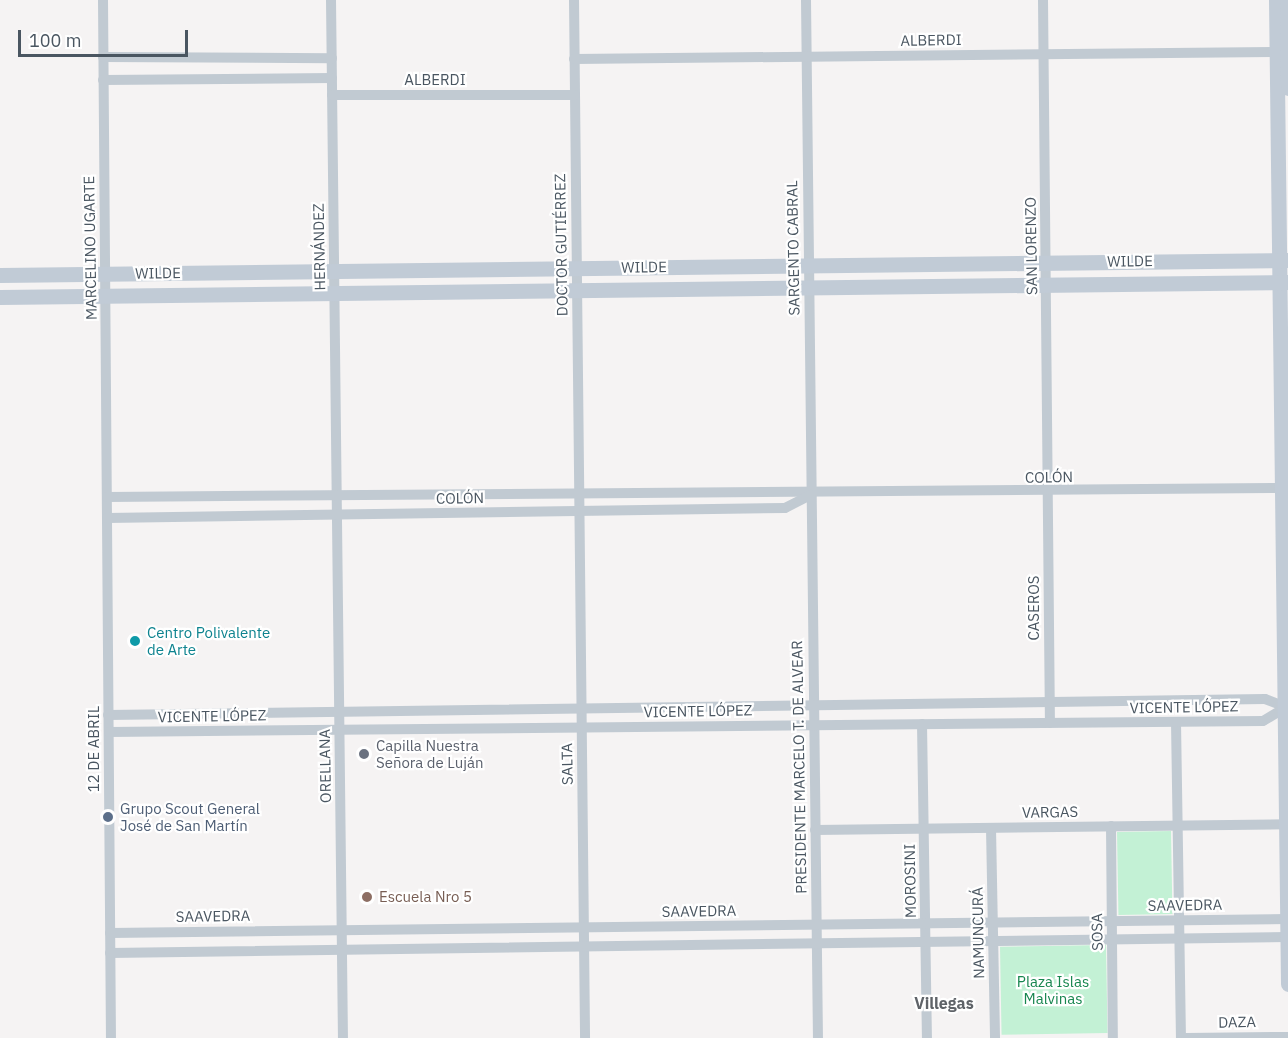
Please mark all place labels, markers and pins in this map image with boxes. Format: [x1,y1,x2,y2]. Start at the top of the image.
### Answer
place label: Centro Polivalente de Arte [147,623,270,658]
marker: Centro Polivalente de Arte [128,634,142,648]
place label: Capilla Nuestra Señora de Luján [376,736,484,771]
marker: Capilla Nuestra Señora de Luján [357,747,371,761]
place label: Grupo Scout General José de San Martín [120,799,260,834]
marker: Grupo Scout General José de San Martín [101,810,115,824]
place label: Escuela Nro 5 [379,888,472,906]
marker: Escuela Nro 5 [360,890,374,904]

